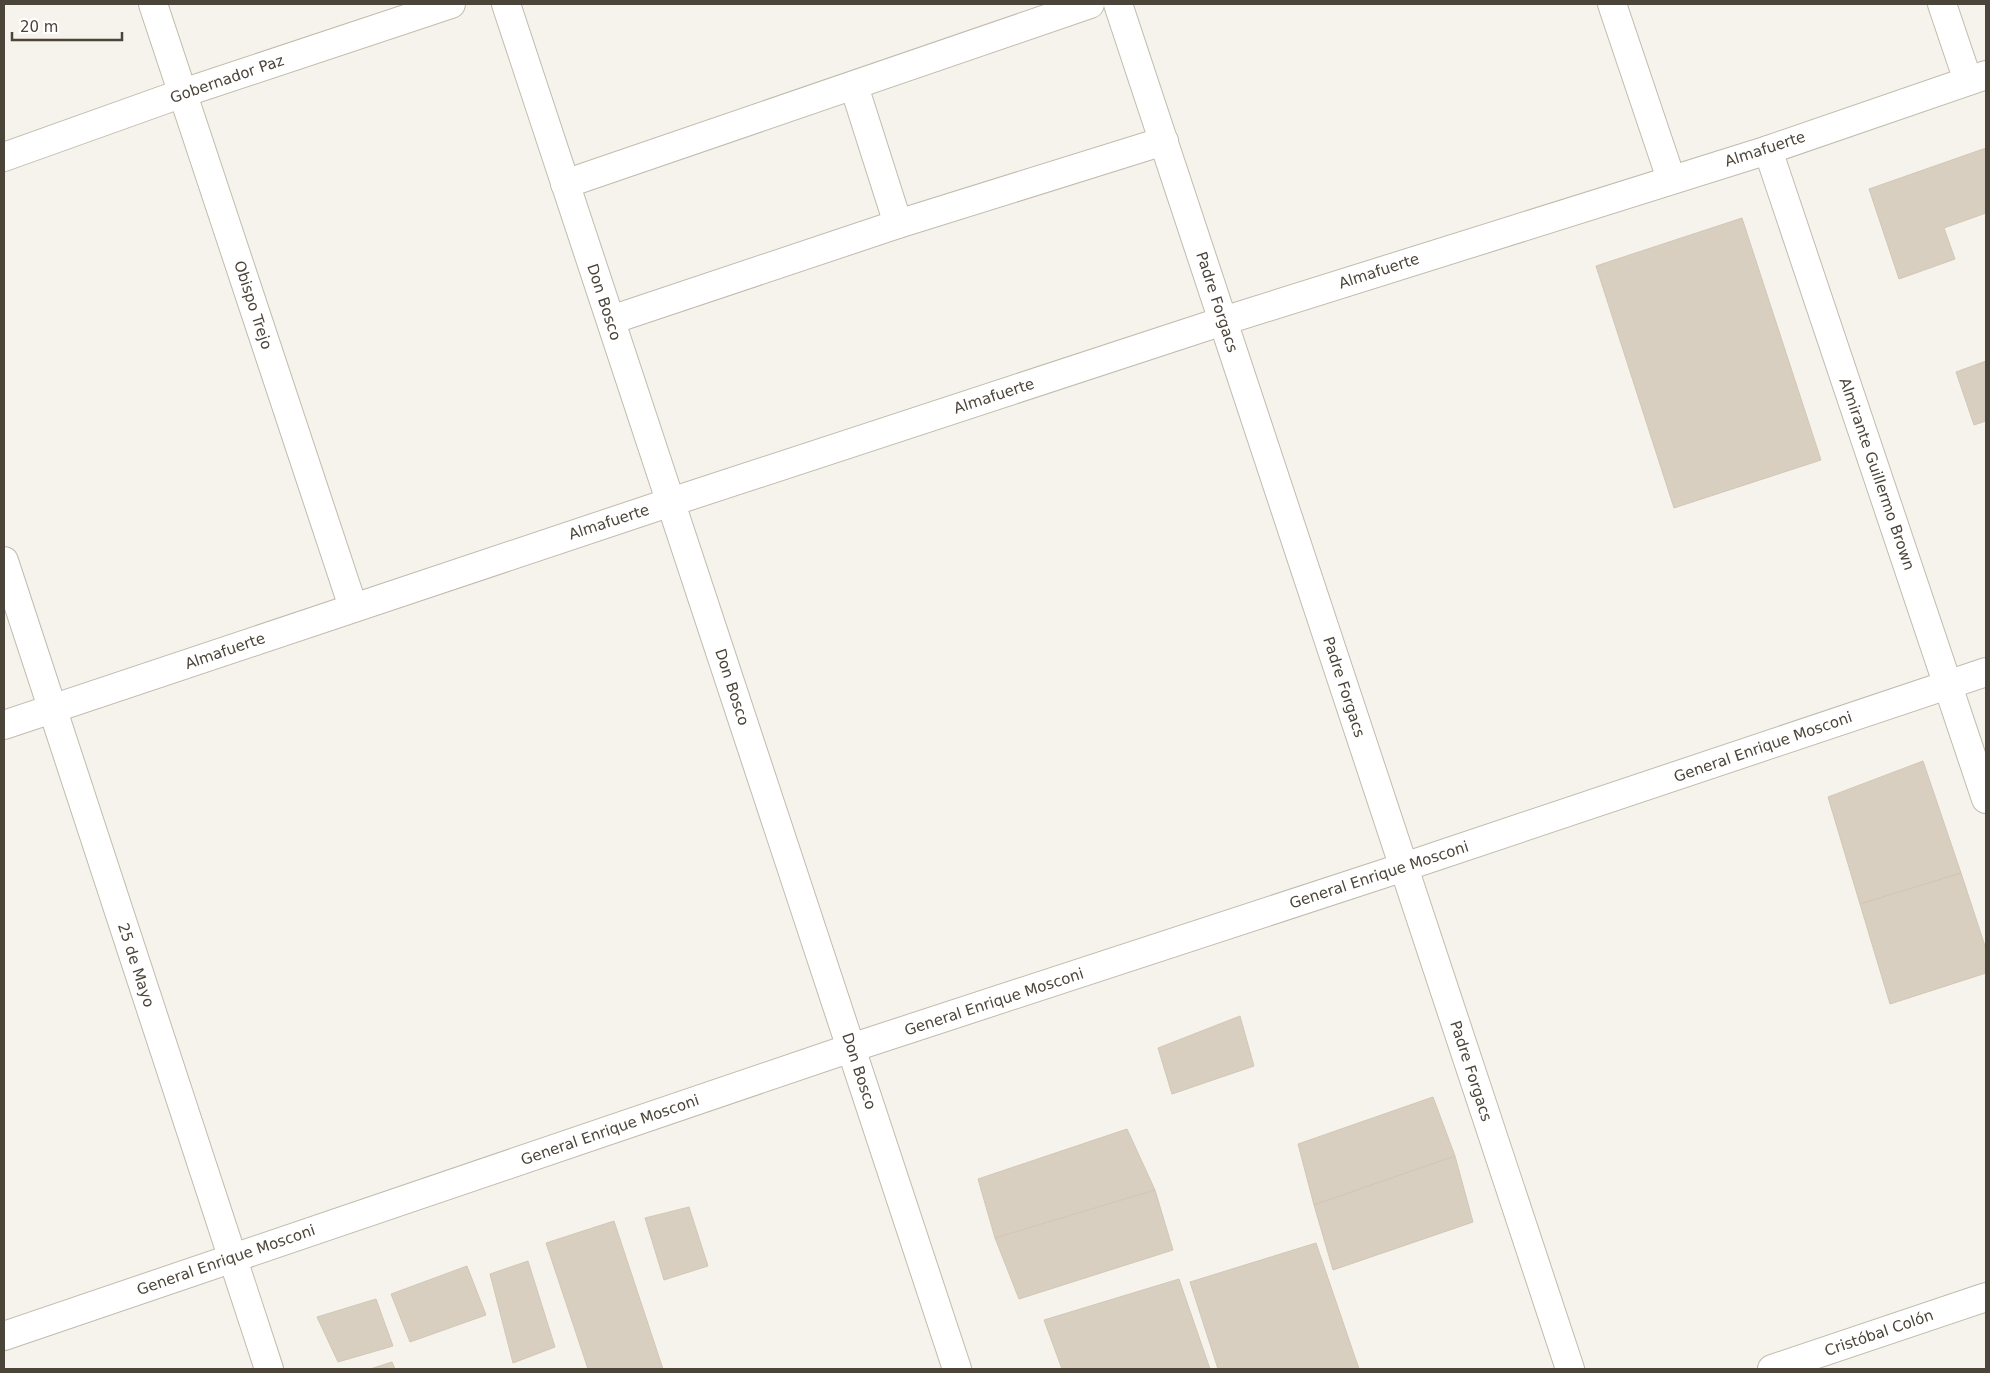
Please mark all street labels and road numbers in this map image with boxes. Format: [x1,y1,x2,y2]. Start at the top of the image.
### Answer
street label: Gobernador Paz [168,51,286,107]
street label: Almafuerte [1722,128,1808,170]
street label: Padre Forgacs [1192,249,1242,355]
street label: Almafuerte [1336,250,1422,292]
street label: Obispo Trejo [230,258,276,352]
street label: Don Bosco [583,261,625,343]
street label: Almafuerte [951,375,1037,417]
street label: Almirante Guillermo Brown [1836,375,1918,573]
street label: Almafuerte [566,501,652,543]
street label: Almafuerte [183,629,267,673]
street label: Padre Forgacs [1319,634,1369,740]
street label: Don Bosco [711,646,753,728]
street label: General Enrique Mosconi [1672,708,1854,786]
street label: General Enrique Mosconi [1287,838,1471,912]
street label: 25 de Mayo [114,921,158,1009]
street label: General Enrique Mosconi [902,965,1086,1039]
street label: Padre Forgacs [1446,1018,1496,1124]
street label: Don Bosco [838,1030,880,1112]
street label: General Enrique Mosconi [519,1091,701,1169]
street label: General Enrique Mosconi [135,1221,317,1299]
street label: Cristóbal Colón [1822,1306,1936,1360]

